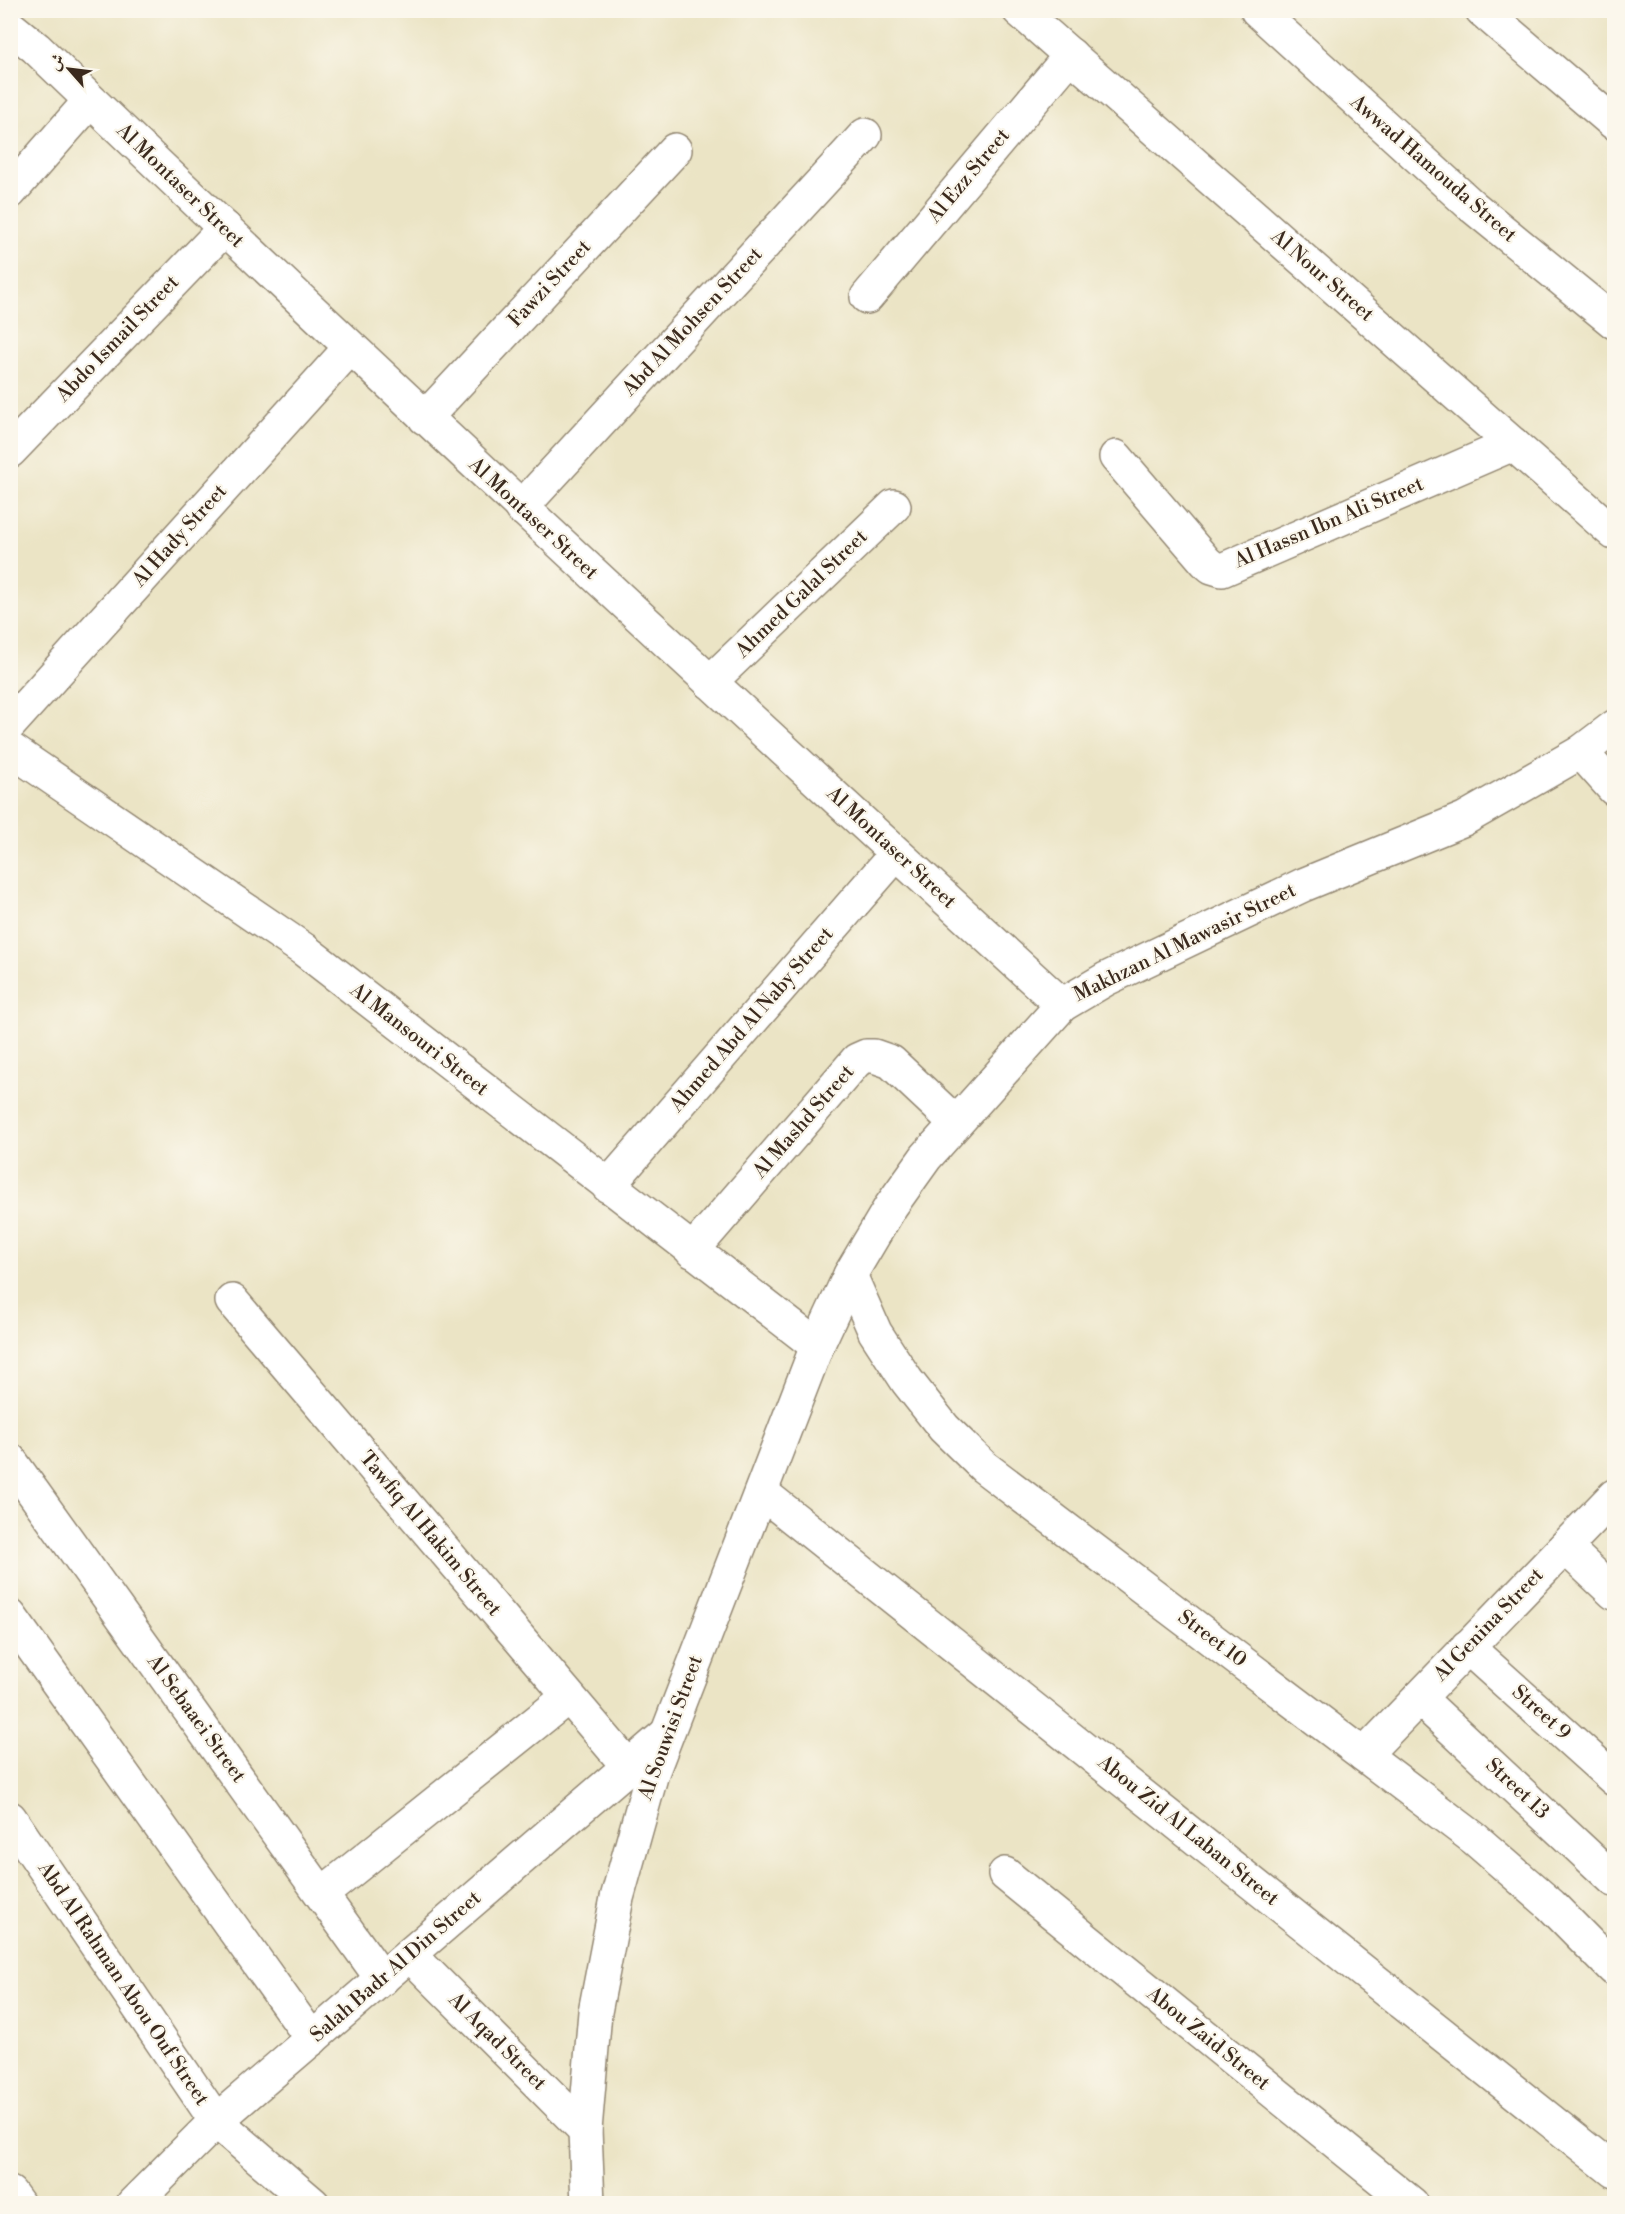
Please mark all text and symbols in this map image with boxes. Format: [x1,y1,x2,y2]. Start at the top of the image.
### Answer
north arrow [39,39,99,99]
text: ش [44,51,69,74]
street label: Awwad Hamouda Street [1344,89,1521,248]
street label: Al Montaser Street [110,118,249,253]
street label: Al Ezz Street [922,124,1016,229]
street label: Al Nour Street [1265,224,1379,327]
street label: Fawzi Street [503,235,597,333]
street label: Abd Al Mohsen Street [617,243,768,402]
street label: Abdo Ismail Street [51,270,185,408]
street label: Al Montaser Street [462,452,603,585]
street label: Al Hassn Ibn Ali Street [1230,472,1427,575]
street label: Al Hady Street [127,479,233,593]
street label: Ahmed Galal Street [730,525,873,664]
street label: Al Montaser Street [820,781,961,914]
street label: Makhzan Al Mawasir Street [1070,878,1300,1008]
street label: Ahmed Abd Al Naby Street [664,922,839,1118]
street label: Al Mansouri Street [344,978,493,1102]
street label: Al Mashd Street [747,1060,860,1185]
street label: Tawfiq Al Hakim Street [354,1446,506,1622]
street label: Al Genina Street [1428,1563,1549,1687]
street label: Street 10 [1173,1605,1251,1673]
street label: Al Sebaaei Street [141,1649,251,1788]
street label: Al Souwisi Street [633,1652,709,1805]
street label: Street 9 [1506,1680,1576,1746]
street label: Abou Zid Al Laban Street [1092,1750,1284,1912]
street label: Street 13 [1480,1753,1554,1825]
street label: Abd Al Rahman Abou Ouf Street [31,1857,214,2110]
street label: Salah Badr Al Din Street [305,1886,487,2048]
street label: Abou Zaid Street [1141,1981,1275,2096]
street label: Al Aqad Street [442,1987,551,2096]

